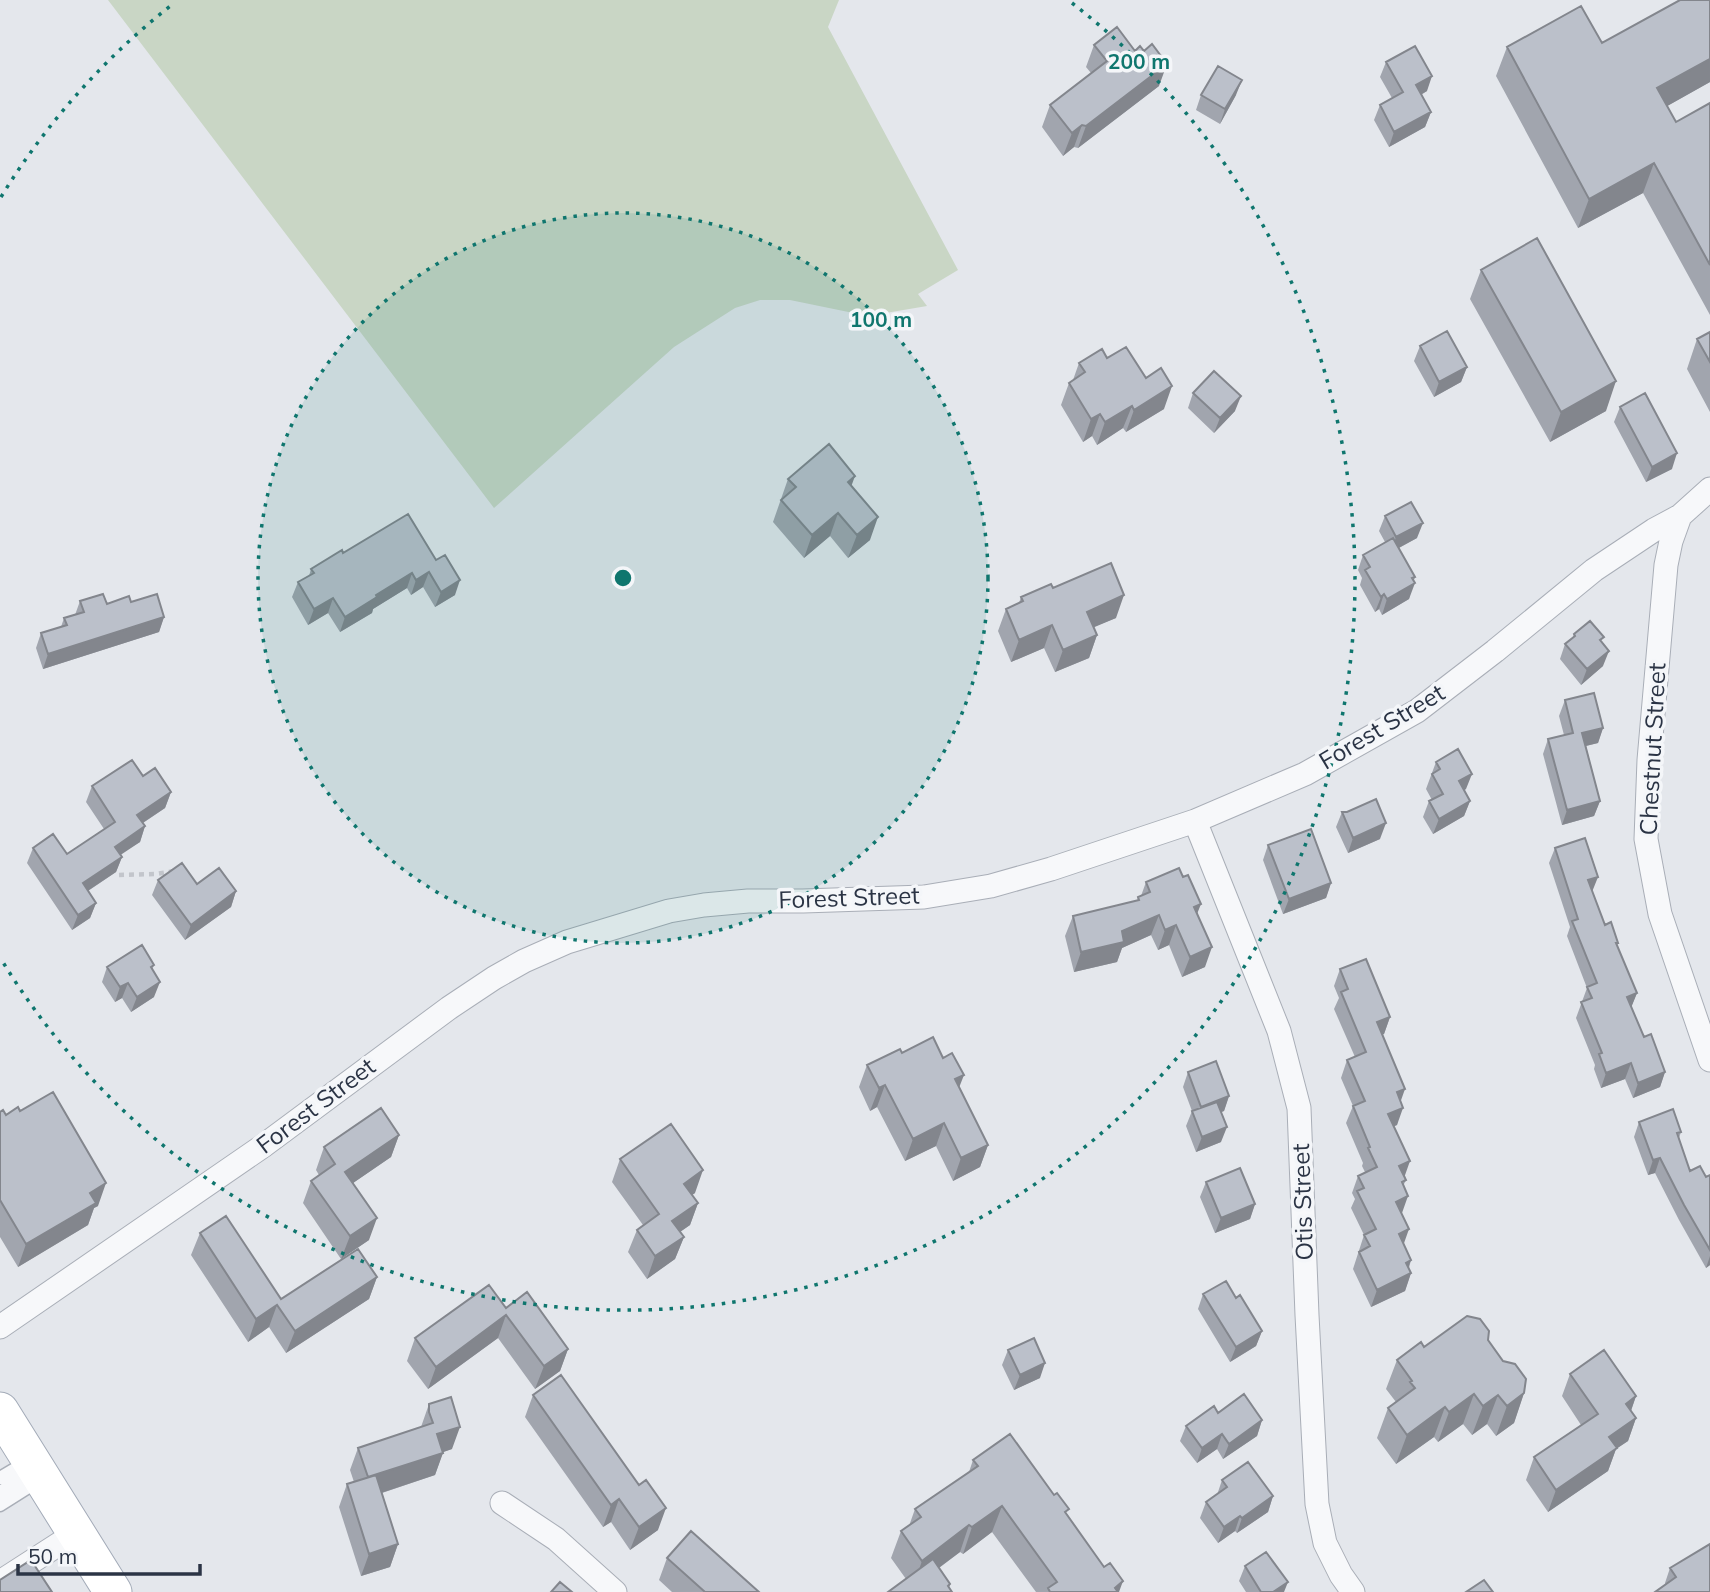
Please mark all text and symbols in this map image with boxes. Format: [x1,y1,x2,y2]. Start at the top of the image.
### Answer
text: 200 m [1108,48,1170,74]
text: 100 m [850,306,912,332]
centre of rings [611,566,635,590]
street label: Chestnut Street [1633,662,1671,836]
street label: Forest Street [1313,677,1450,775]
street label: Forest Street [778,880,920,914]
street label: Forest Street [250,1051,381,1160]
street label: Otis Street [1285,1143,1319,1261]
scale bar [18,1532,200,1576]
text: 50 m [28,1543,77,1569]

